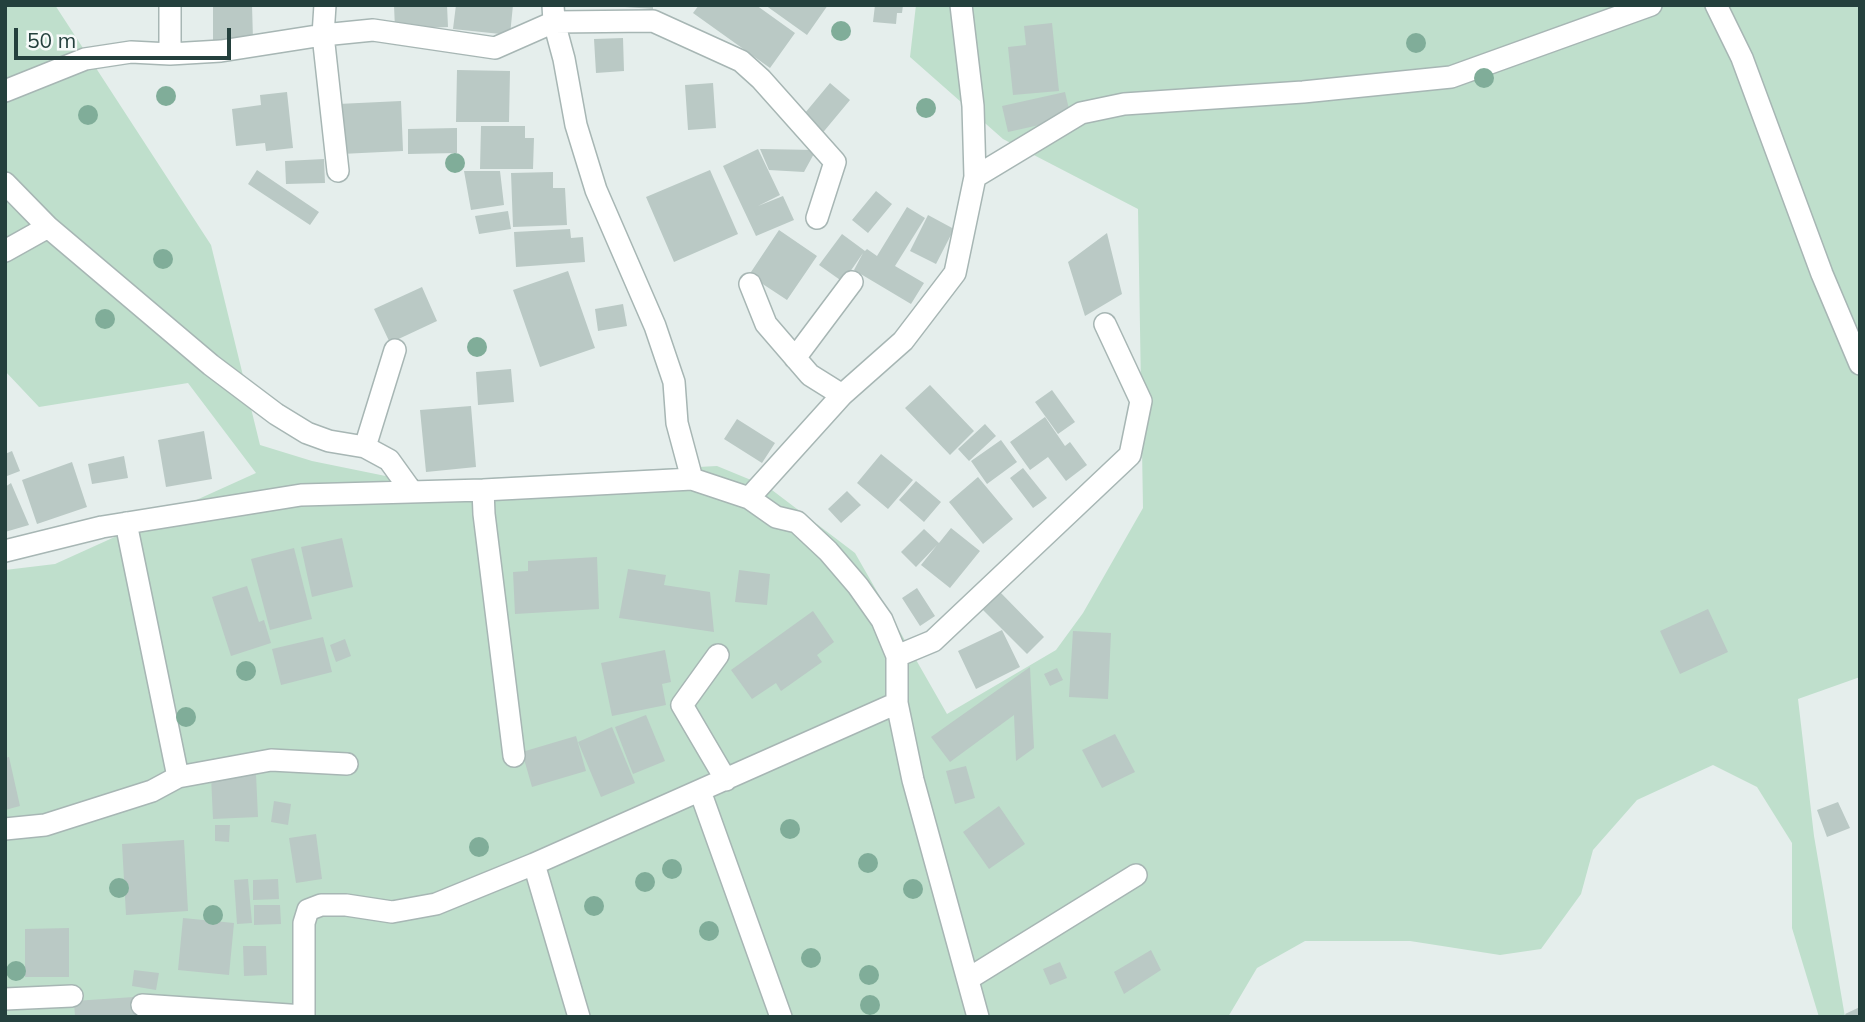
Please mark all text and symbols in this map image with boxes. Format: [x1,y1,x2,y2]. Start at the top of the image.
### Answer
scale bar [18,14,234,58]
text: 50 m [27,27,76,53]

